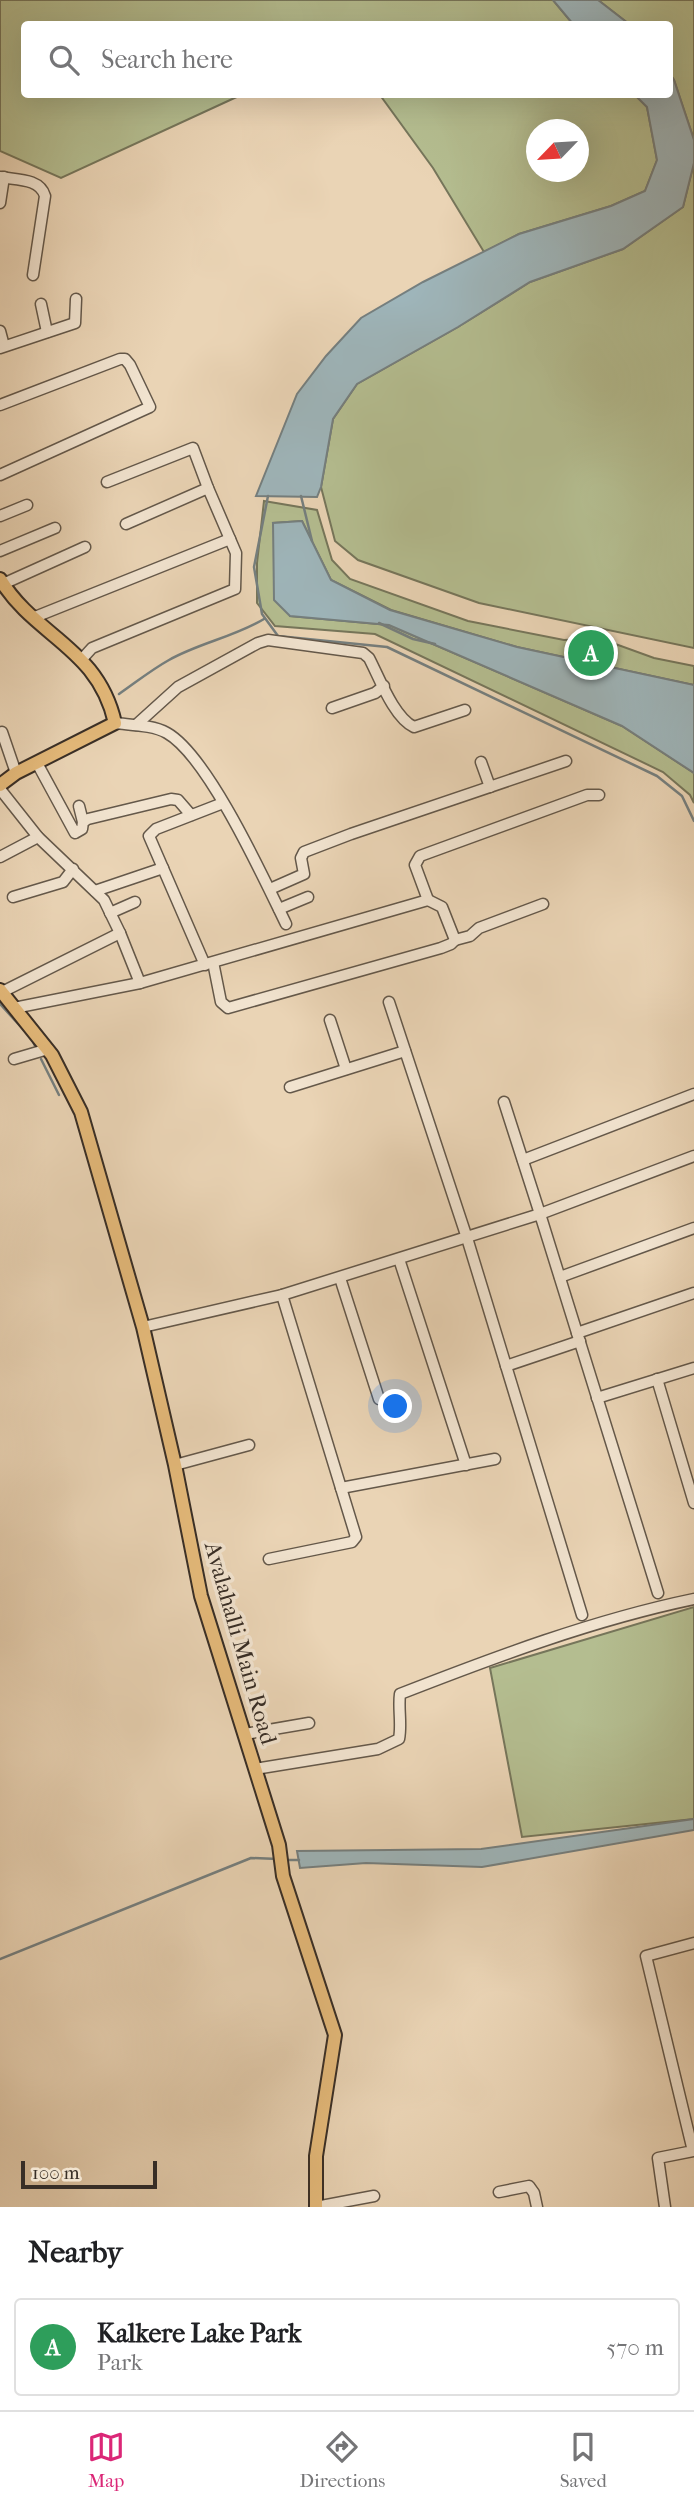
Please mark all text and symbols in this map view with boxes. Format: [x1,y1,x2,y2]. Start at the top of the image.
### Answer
search box [21,21,673,98]
icon: search [45,41,83,79]
text: Search here [101,44,233,75]
north arrow [526,119,589,182]
pin: A [568,627,614,679]
your location [378,1389,412,1423]
street label: Avalahalli Main Road [198,1538,282,1748]
scale bar [21,2158,158,2190]
text: 100 m [32,2162,80,2184]
text: Nearby [28,2235,123,2270]
text: Kalkere Lake Park [97,2318,302,2349]
text: A [46,2334,60,2361]
text: 570 m [606,2334,664,2361]
text: Park [97,2349,143,2376]
tab: Map [87,2428,125,2492]
tab: Directions [300,2428,385,2492]
tab: Saved [560,2428,607,2492]

